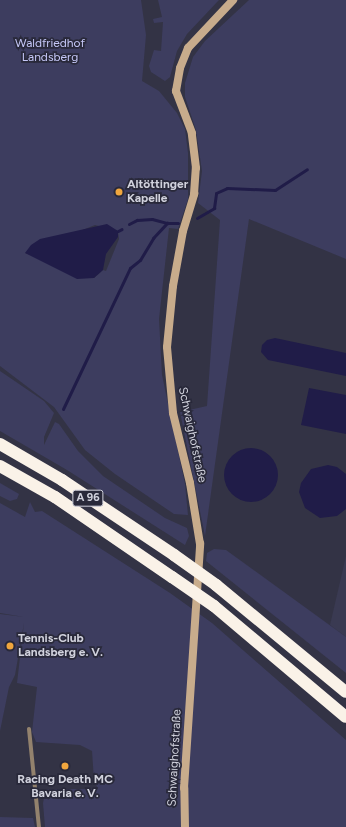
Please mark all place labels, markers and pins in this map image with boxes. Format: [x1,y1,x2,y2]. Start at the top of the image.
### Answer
place label: Altöttinger Kapelle [127,178,188,206]
marker: Altöttinger Kapelle [114,187,124,197]
place label: Tennis-Club Landsberg e. V. [18,632,103,660]
marker: Tennis-Club Landsberg e. V. [5,641,15,651]
marker: Racing Death MC Bavaria e. V. [60,761,70,771]
place label: Racing Death MC Bavaria e. V. [17,773,113,801]

